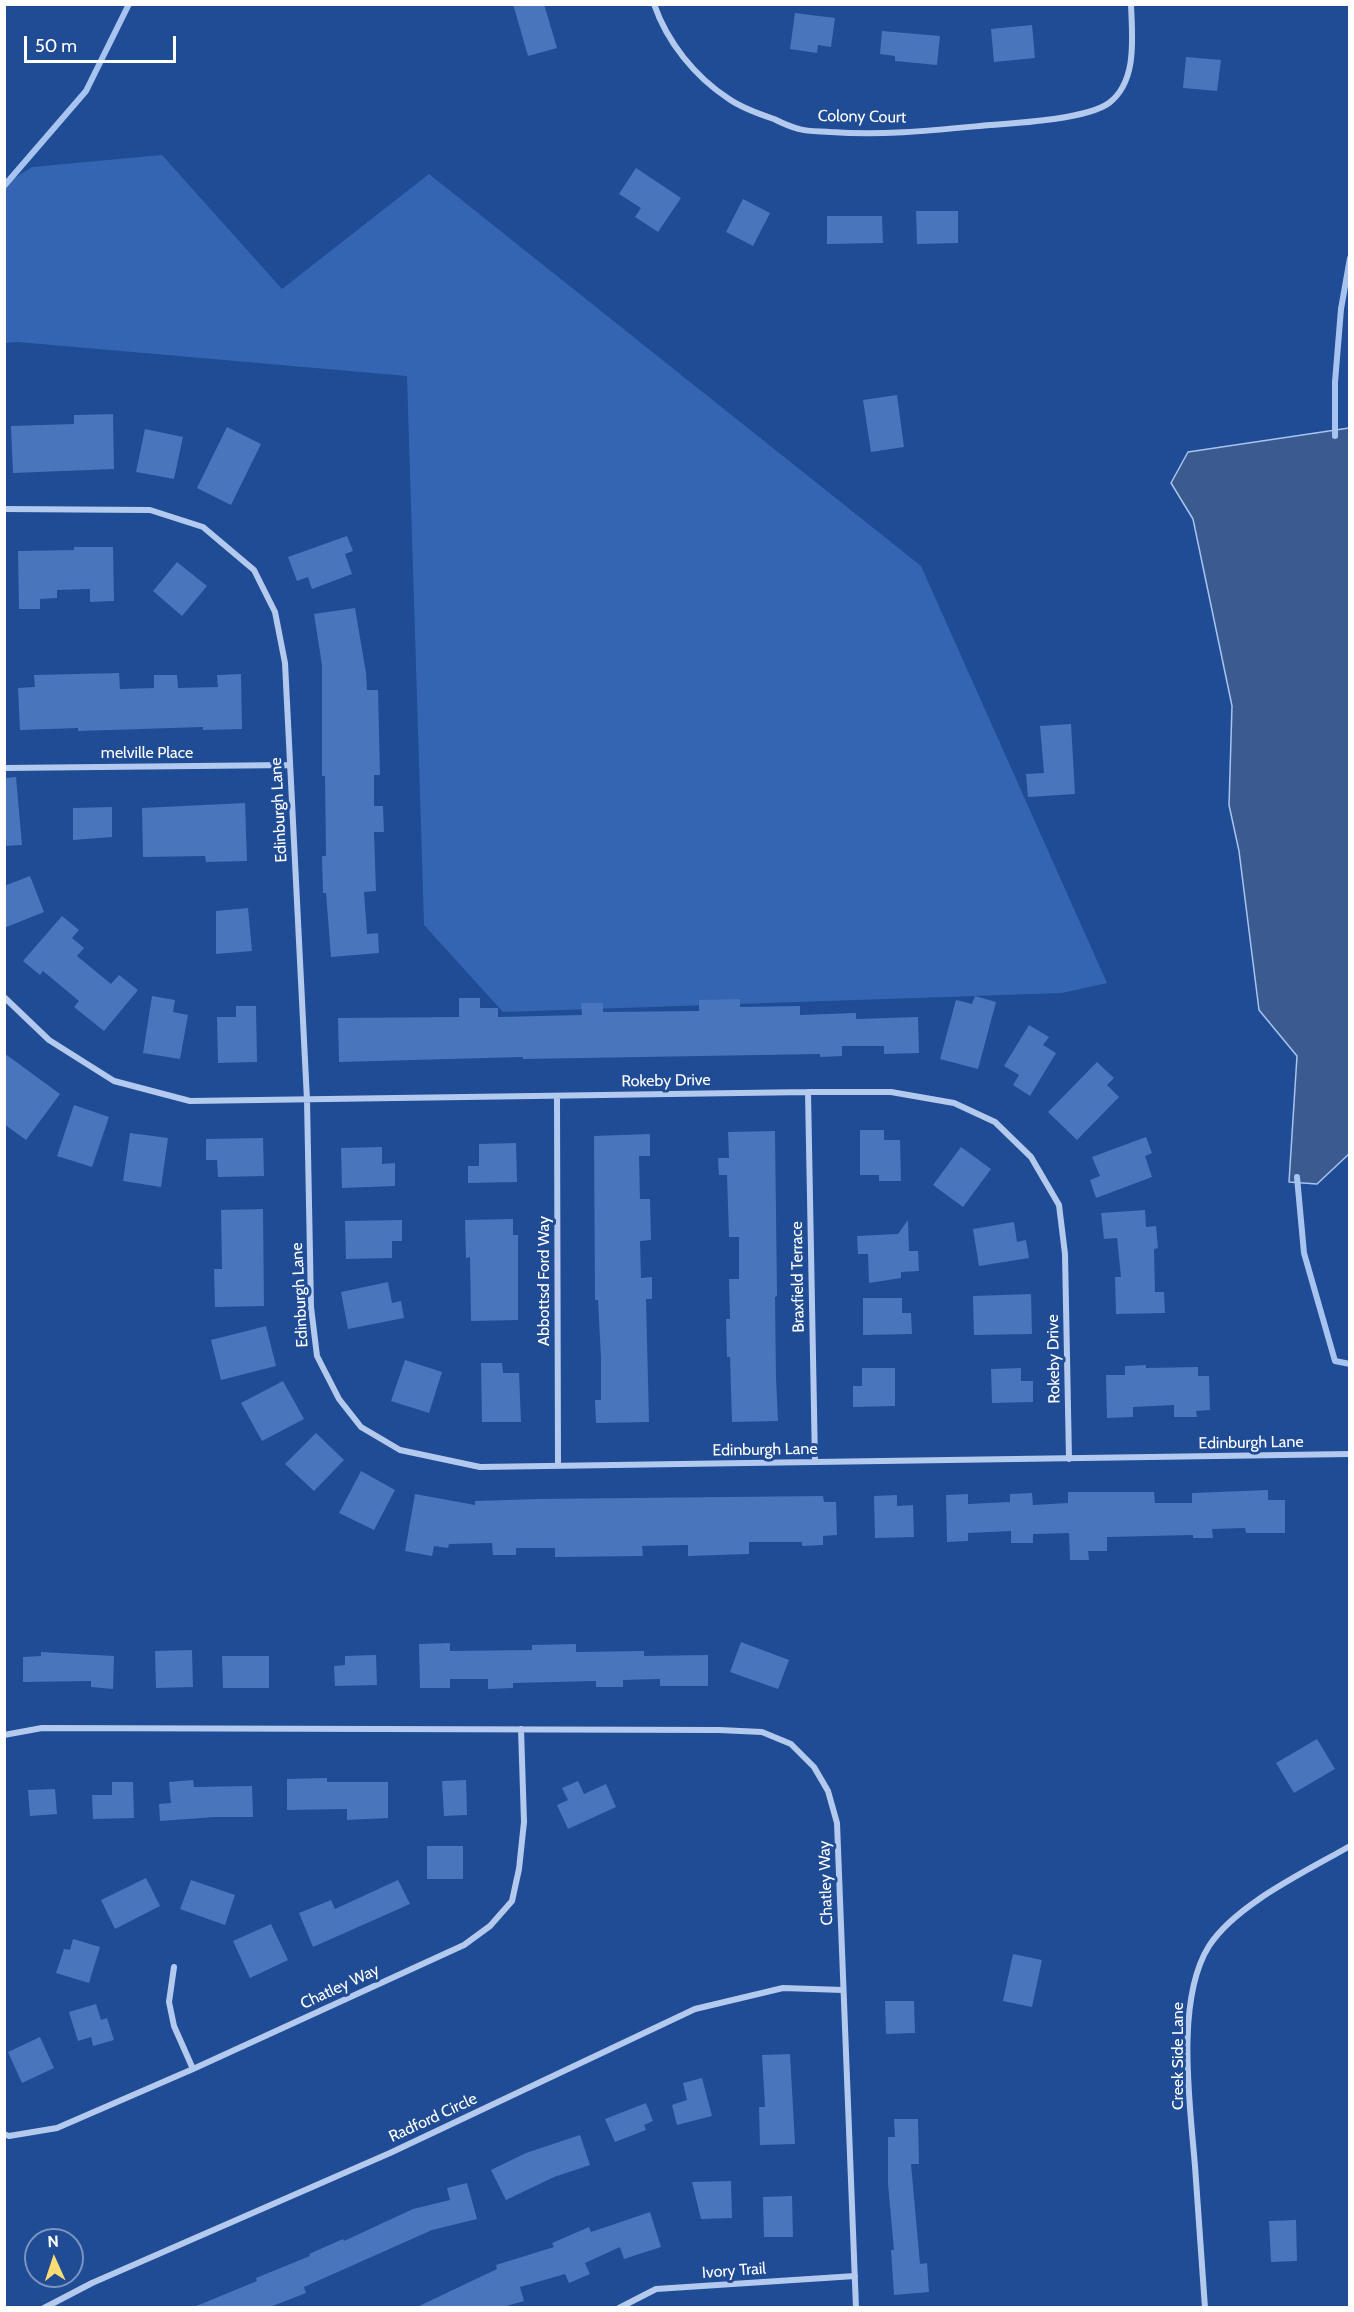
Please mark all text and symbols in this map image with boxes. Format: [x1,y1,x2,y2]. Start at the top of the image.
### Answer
scale bar [27,24,178,62]
text: 50 m [35,35,77,57]
street label: Colony Court [818,107,906,127]
street label: melville Place [101,743,193,763]
street label: Edinburgh Lane [267,757,291,863]
street label: Rokeby Drive [621,1071,711,1091]
street label: Abbottsd Ford Way [534,1216,554,1346]
street label: Braxfield Terrace [787,1221,809,1333]
street label: Edinburgh Lane [288,1242,312,1348]
street label: Rokeby Drive [1044,1314,1064,1404]
street label: Edinburgh Lane [1198,1432,1304,1454]
street label: Edinburgh Lane [712,1439,818,1461]
street label: Chatley Way [815,1840,837,1926]
street label: Chatley Way [297,1960,383,2014]
street label: Creek Side Lane [1168,2002,1188,2110]
street label: Radford Circle [386,2089,480,2147]
north arrow [24,2228,84,2288]
text: N [47,2232,59,2251]
street label: Ivory Trail [701,2259,767,2283]

